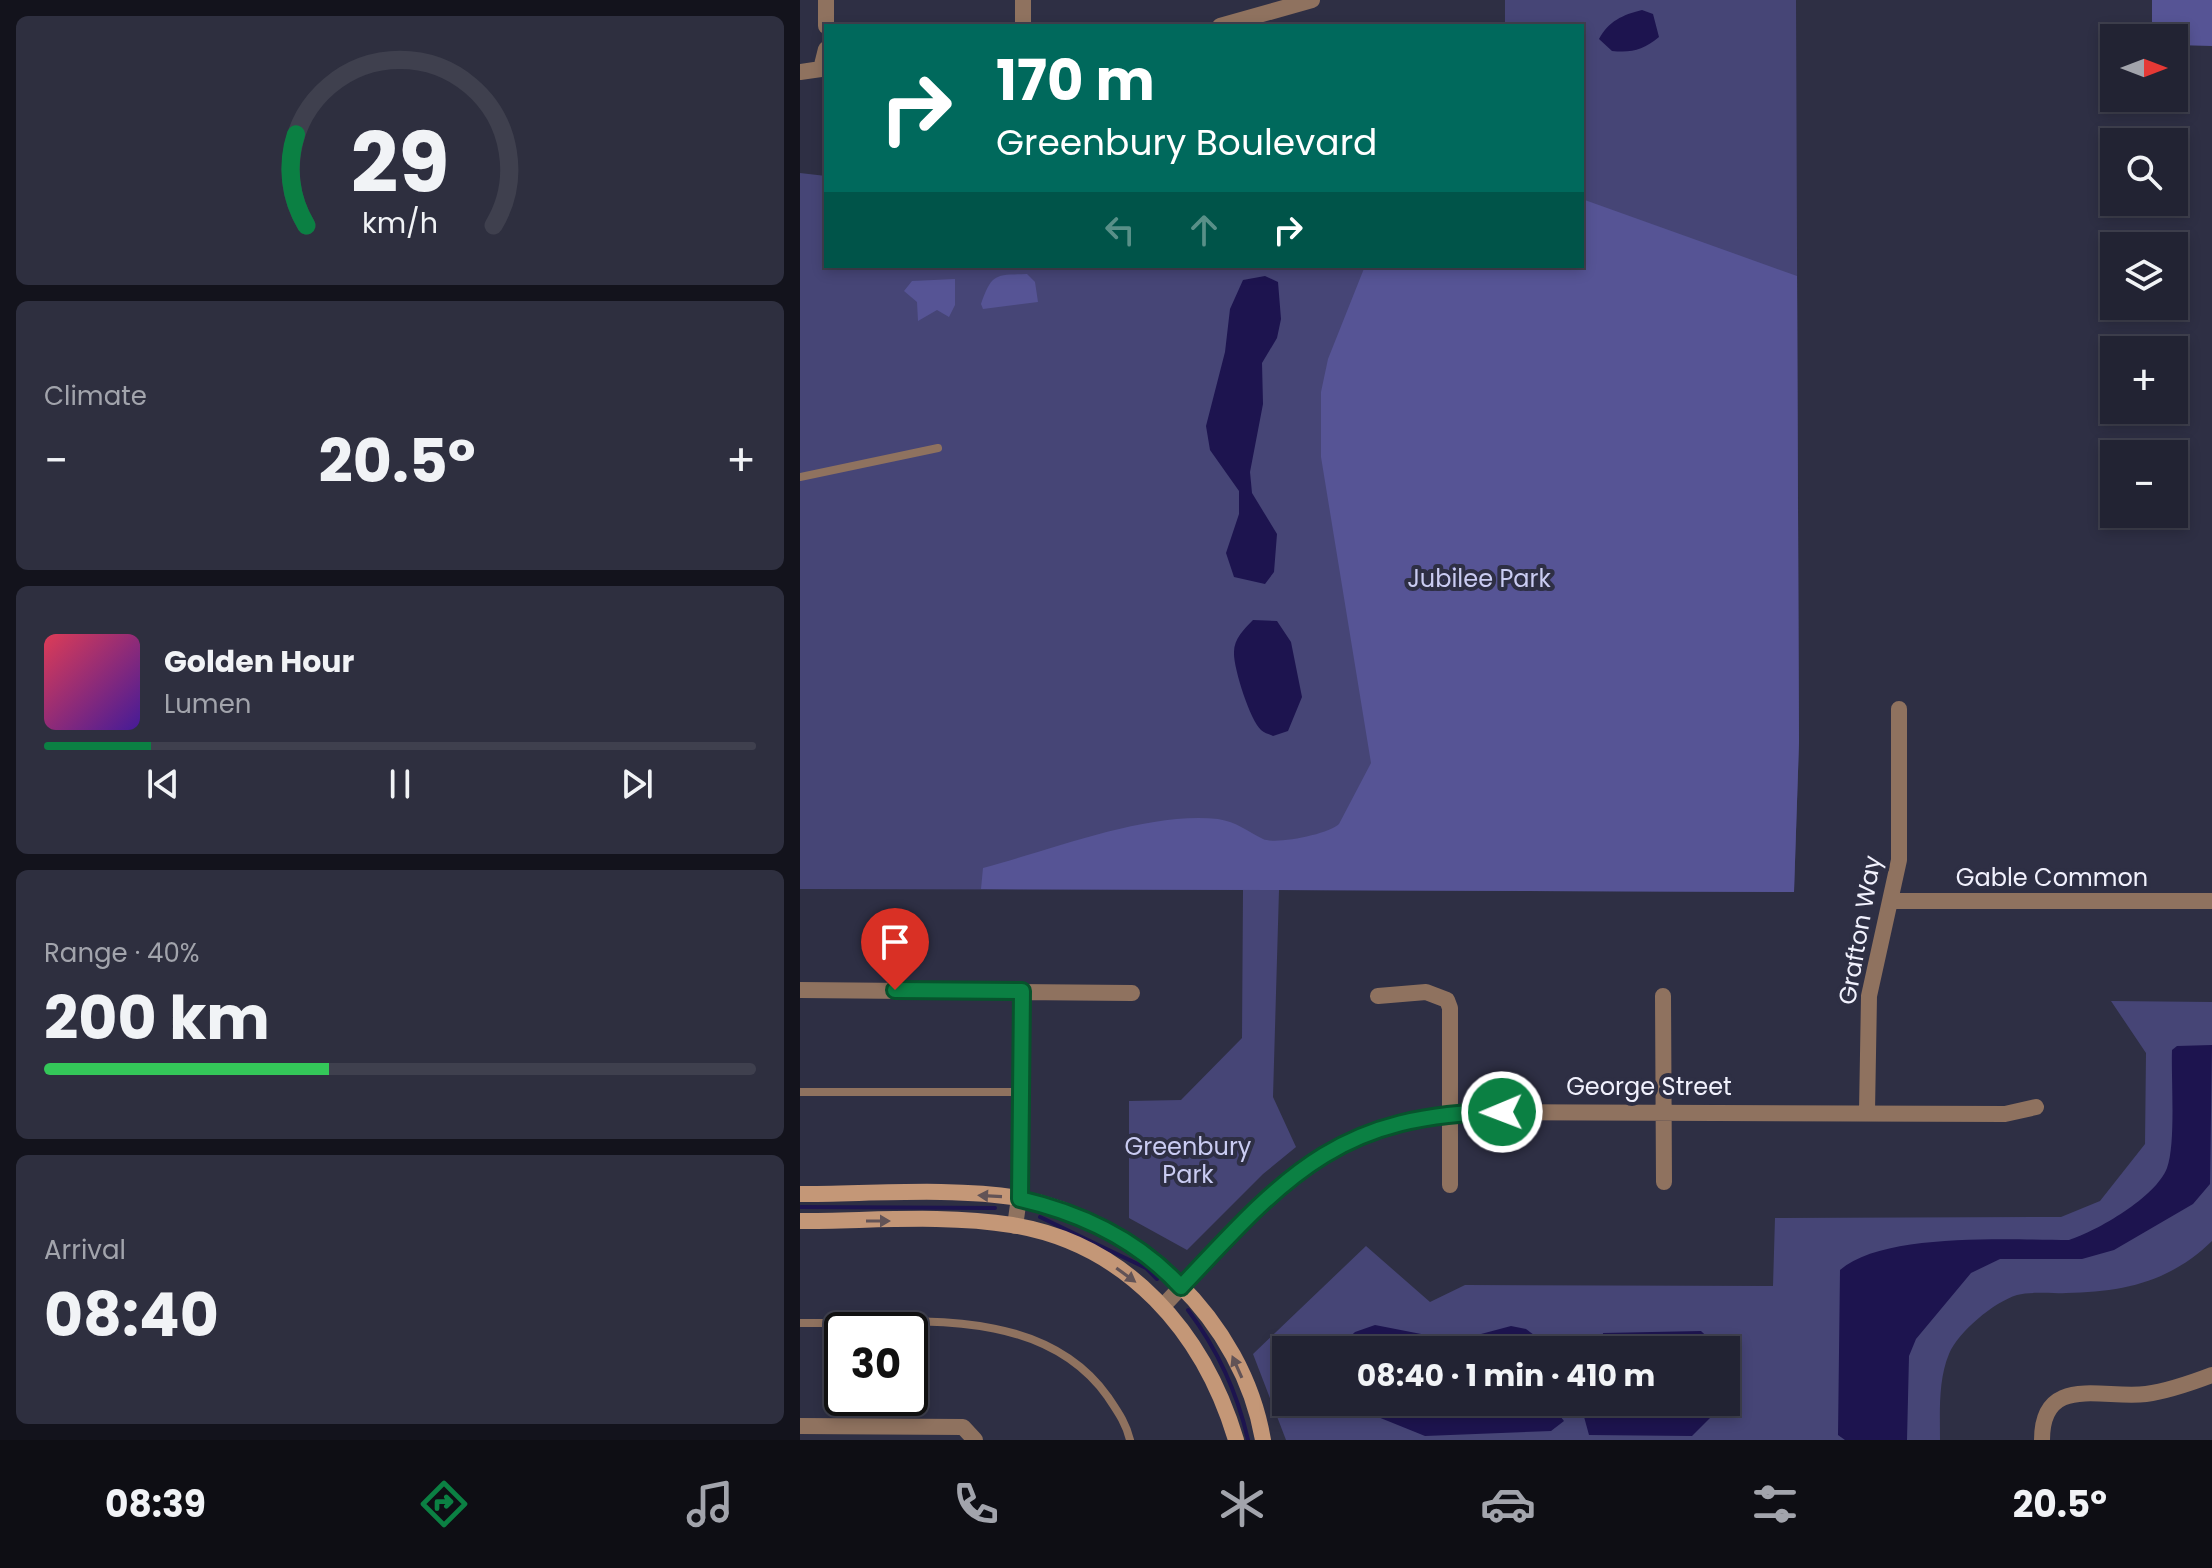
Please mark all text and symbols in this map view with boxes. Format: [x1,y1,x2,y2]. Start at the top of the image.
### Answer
north arrow [2100,24,2188,112]
map controls [2100,24,2188,528]
text: 170 m [996,41,1155,120]
icon: right [864,56,968,160]
text: 29 [351,105,449,221]
text: Greenbury Boulevard [996,117,1377,168]
button: search [2100,128,2188,216]
text: km/h [362,204,438,244]
icon: left [1098,208,1142,252]
icon: ahead [1182,208,1226,252]
icon: right [1266,208,1310,252]
button: layers [2100,232,2188,320]
button: + [2100,336,2188,424]
text: Climate [44,378,147,414]
text: 20.5° [319,419,476,503]
text: − [44,430,68,491]
text: + [726,430,756,491]
button: − [2100,440,2188,528]
park label: Jubilee Park [1407,562,1551,595]
text: Golden Hour [164,640,354,683]
text: Lumen [164,686,251,722]
icon: previous [141,762,185,806]
icon: pause [378,762,422,806]
icon: next [615,762,659,806]
street label: Grafton Way [1830,852,1889,1007]
street label: Gable Common [1956,861,2148,894]
pin [861,908,929,990]
icon: arrive [873,920,917,964]
text: Range · 40% [44,935,200,971]
text: 200 km [44,976,270,1060]
position arrow [1460,1070,1544,1154]
street label: George Street [1566,1070,1732,1103]
park label: Greenbury Park [1125,1130,1252,1191]
one-way arrow [977,1189,1002,1202]
one-way arrow [866,1215,891,1227]
text: Arrival [44,1232,126,1268]
one-way arrow [1116,1267,1137,1282]
text: 08:40 [44,1273,219,1357]
speed limit sign: 30 [824,1312,928,1416]
text: 08:40 · 1 min · 410 m [1357,1354,1655,1397]
one-way arrow [1231,1355,1244,1379]
icon: directions [416,1476,472,1532]
icon: music [682,1476,738,1532]
icon: phone [948,1476,1004,1532]
icon: climate [1214,1476,1270,1532]
icon: car [1480,1476,1536,1532]
icon: filters [1747,1476,1803,1532]
text: 08:39 [105,1479,206,1530]
text: 20.5° [2013,1479,2107,1530]

